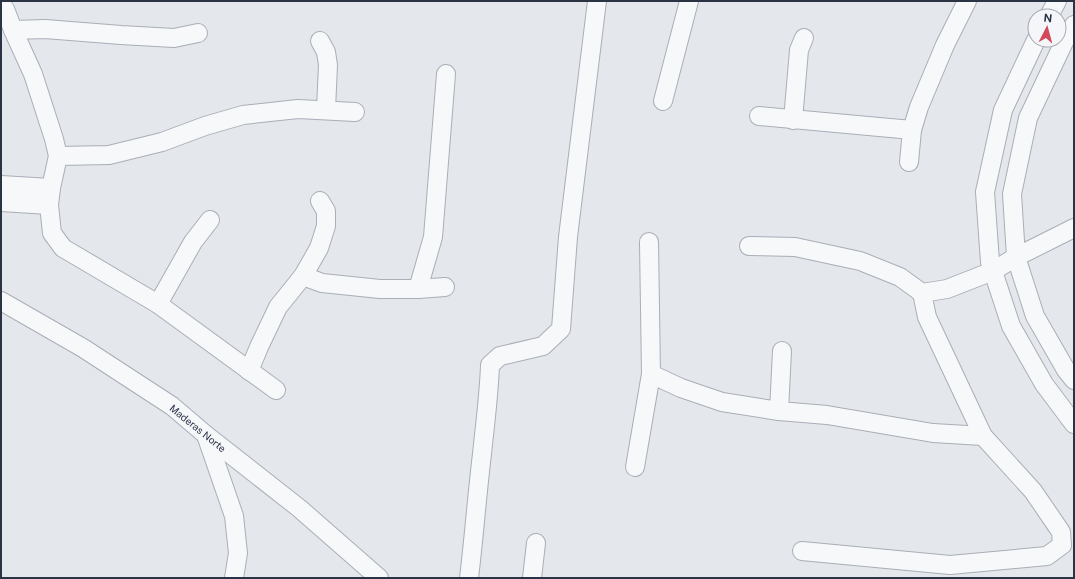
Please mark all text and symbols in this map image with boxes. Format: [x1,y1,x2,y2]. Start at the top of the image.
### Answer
north arrow [1027,8,1067,48]
text: N [1043,12,1053,24]
street label: Maderas Norte [167,402,229,455]

